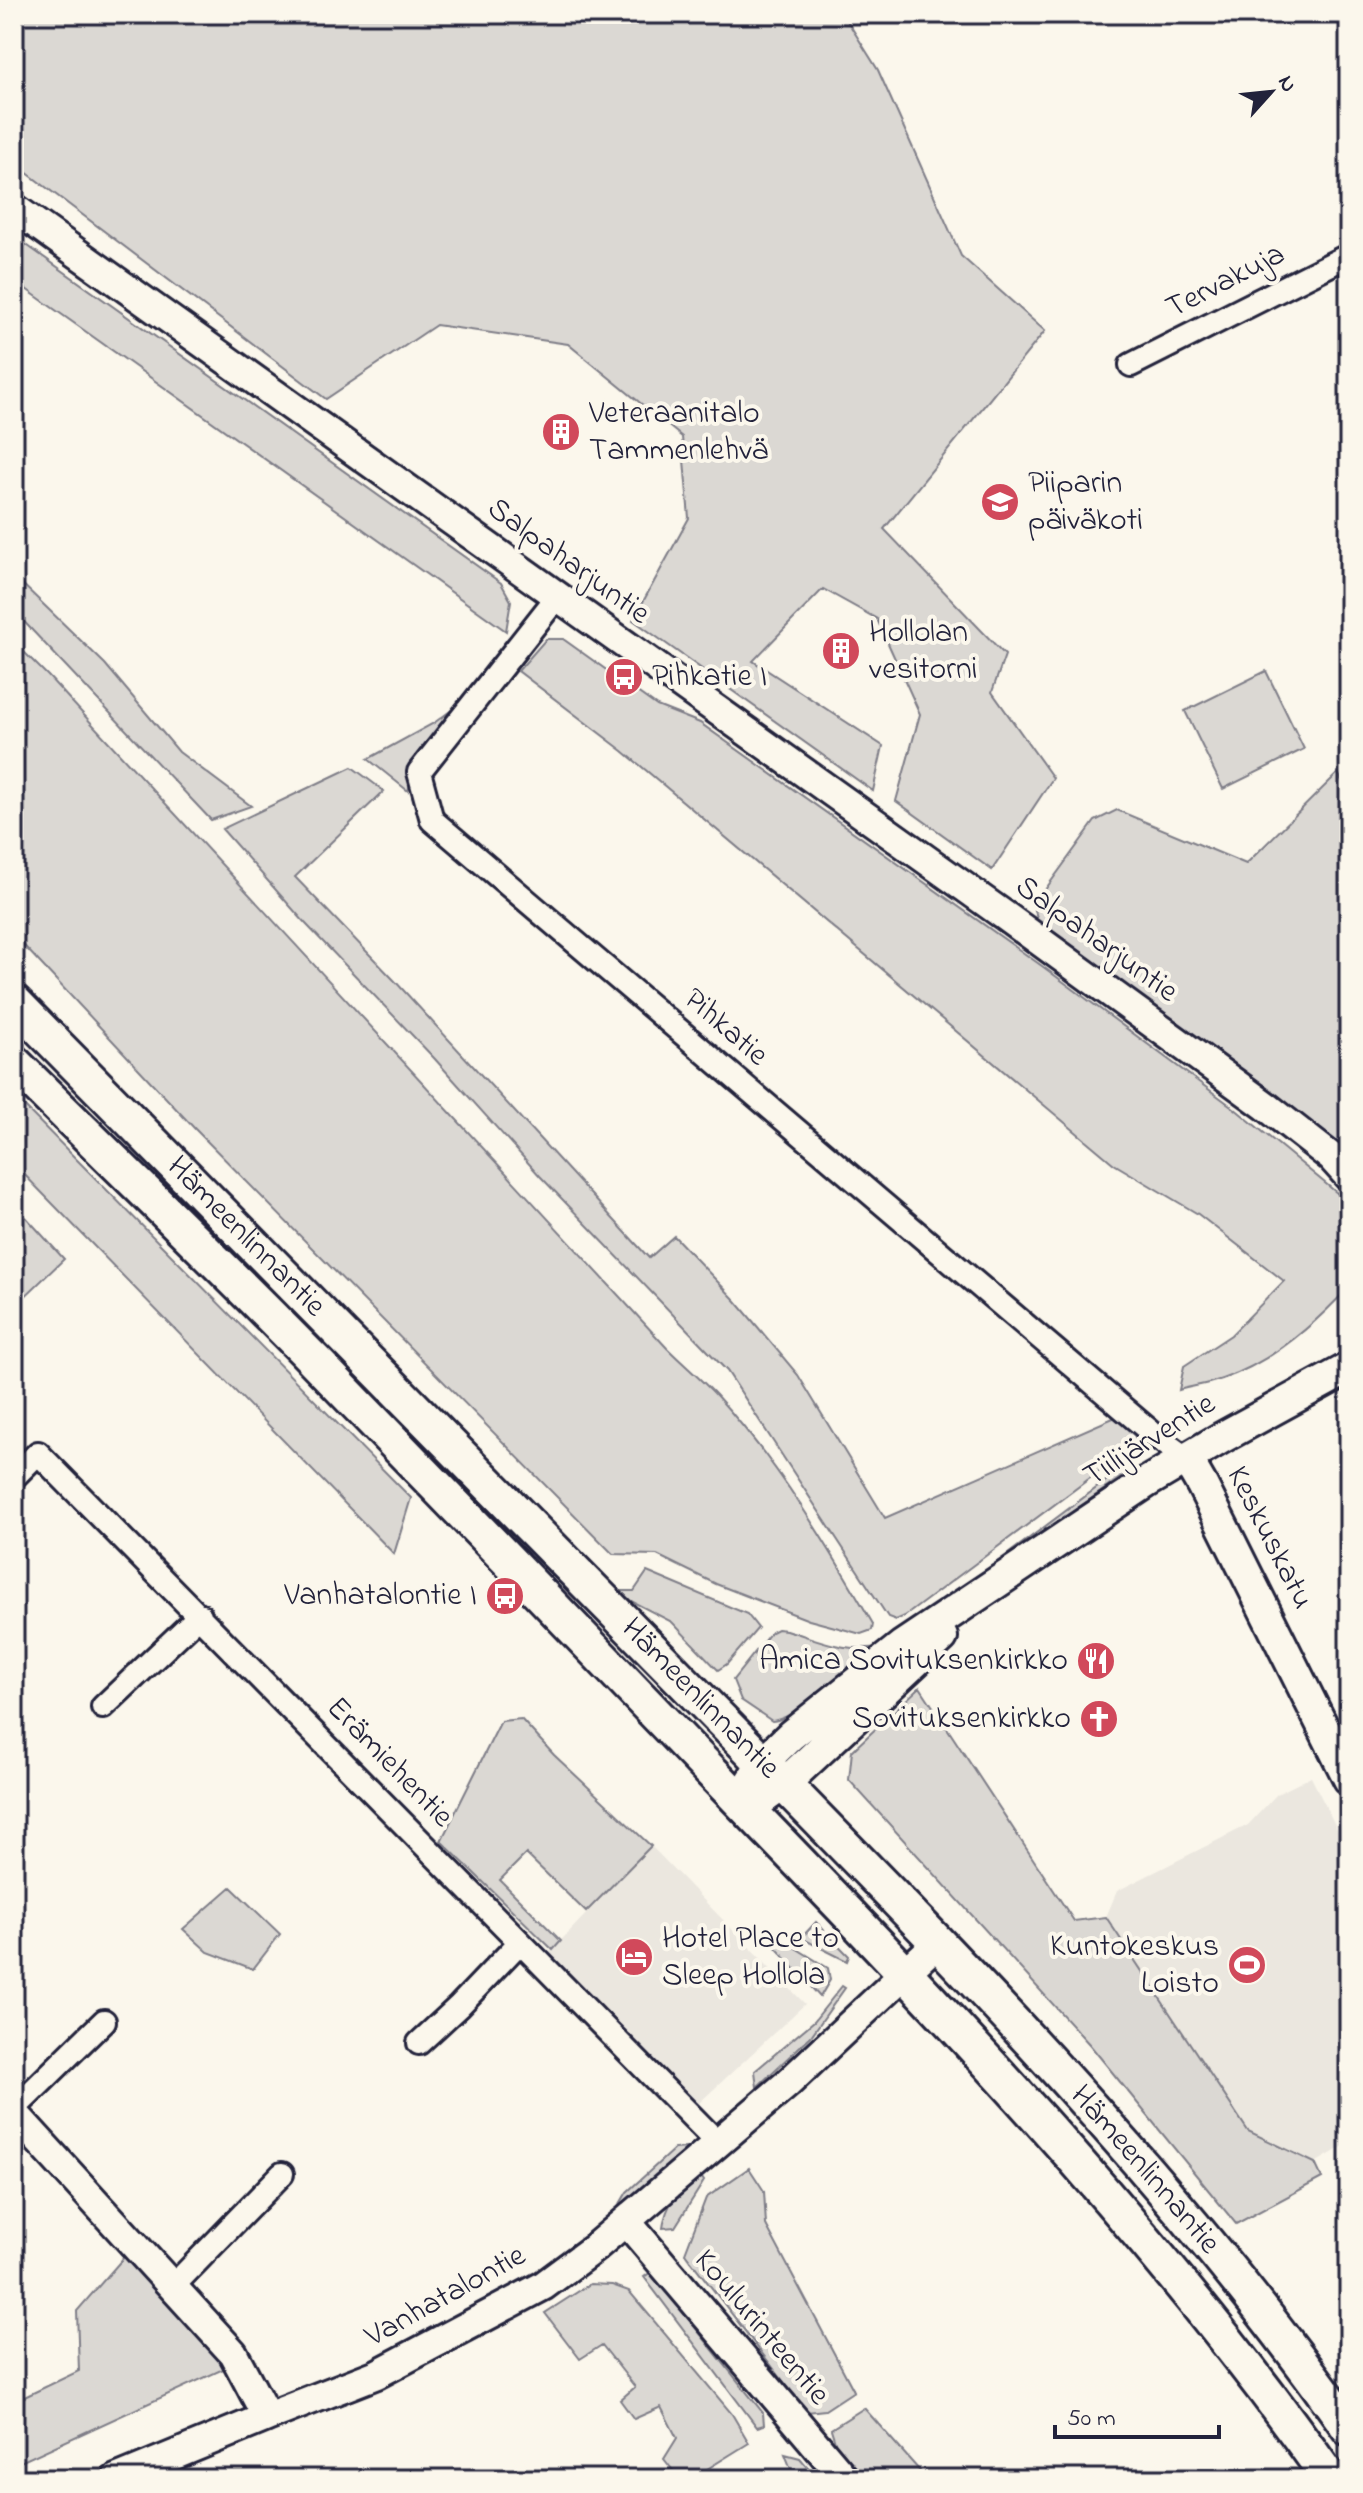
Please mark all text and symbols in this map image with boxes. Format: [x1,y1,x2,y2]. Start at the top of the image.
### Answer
north arrow [1231,52,1311,132]
text: N [1269,70,1304,98]
street label: Tervakuja [1158,232,1294,332]
place label: Veteraanitalo Tammenlehvä [588,391,768,475]
building icon: Veteraanitalo Tammenlehvä [540,411,582,453]
place label: Piiparin päiväkoti [1028,461,1143,545]
school or university icon: Piiparin päiväkoti [979,481,1021,523]
street label: Salpaharjuntie [477,487,660,638]
place label: Hollolan vesitorni [869,610,978,694]
building icon: Hollolan vesitorni [820,630,862,672]
place label: Pihkatie I [652,654,767,701]
bus stop icon: Pihkatie I [603,656,645,698]
street label: Salpaharjuntie [1005,865,1188,1016]
street label: Pihkatie [672,978,779,1079]
street label: Hämeenlinnantie [155,1145,337,1329]
street label: Tiilijärventie [1075,1382,1226,1500]
street label: Keskuskatu [1213,1458,1325,1618]
place label: Vanhatalontie I [283,1573,477,1620]
bus stop icon: Vanhatalontie I [484,1575,526,1617]
street label: Hämeenlinnantie [610,1607,791,1791]
place label: Amica Sovituksenkirkko [759,1638,1068,1685]
restaurant icon: Amica Sovituksenkirkko [1075,1640,1117,1682]
street label: Erämiehentie [314,1687,464,1840]
place label: Sovituksenkirkko [852,1696,1071,1743]
church icon: Sovituksenkirkko [1078,1698,1120,1740]
place label: Hotel Place to Sleep Hollola [662,1916,839,2000]
place label: Kuntokeskus Loisto [1050,1924,1219,2008]
hotel icon: Hotel Place to Sleep Hollola [613,1936,655,1978]
sports icon: Kuntokeskus Loisto [1226,1944,1268,1986]
street label: Hämeenlinnantie [1058,2075,1232,2266]
street label: Vanhatalontie [356,2233,535,2361]
street label: Koulurinteentie [681,2240,841,2417]
scale bar [1055,2389,1219,2439]
text: 50 m [1067,2402,1116,2437]

